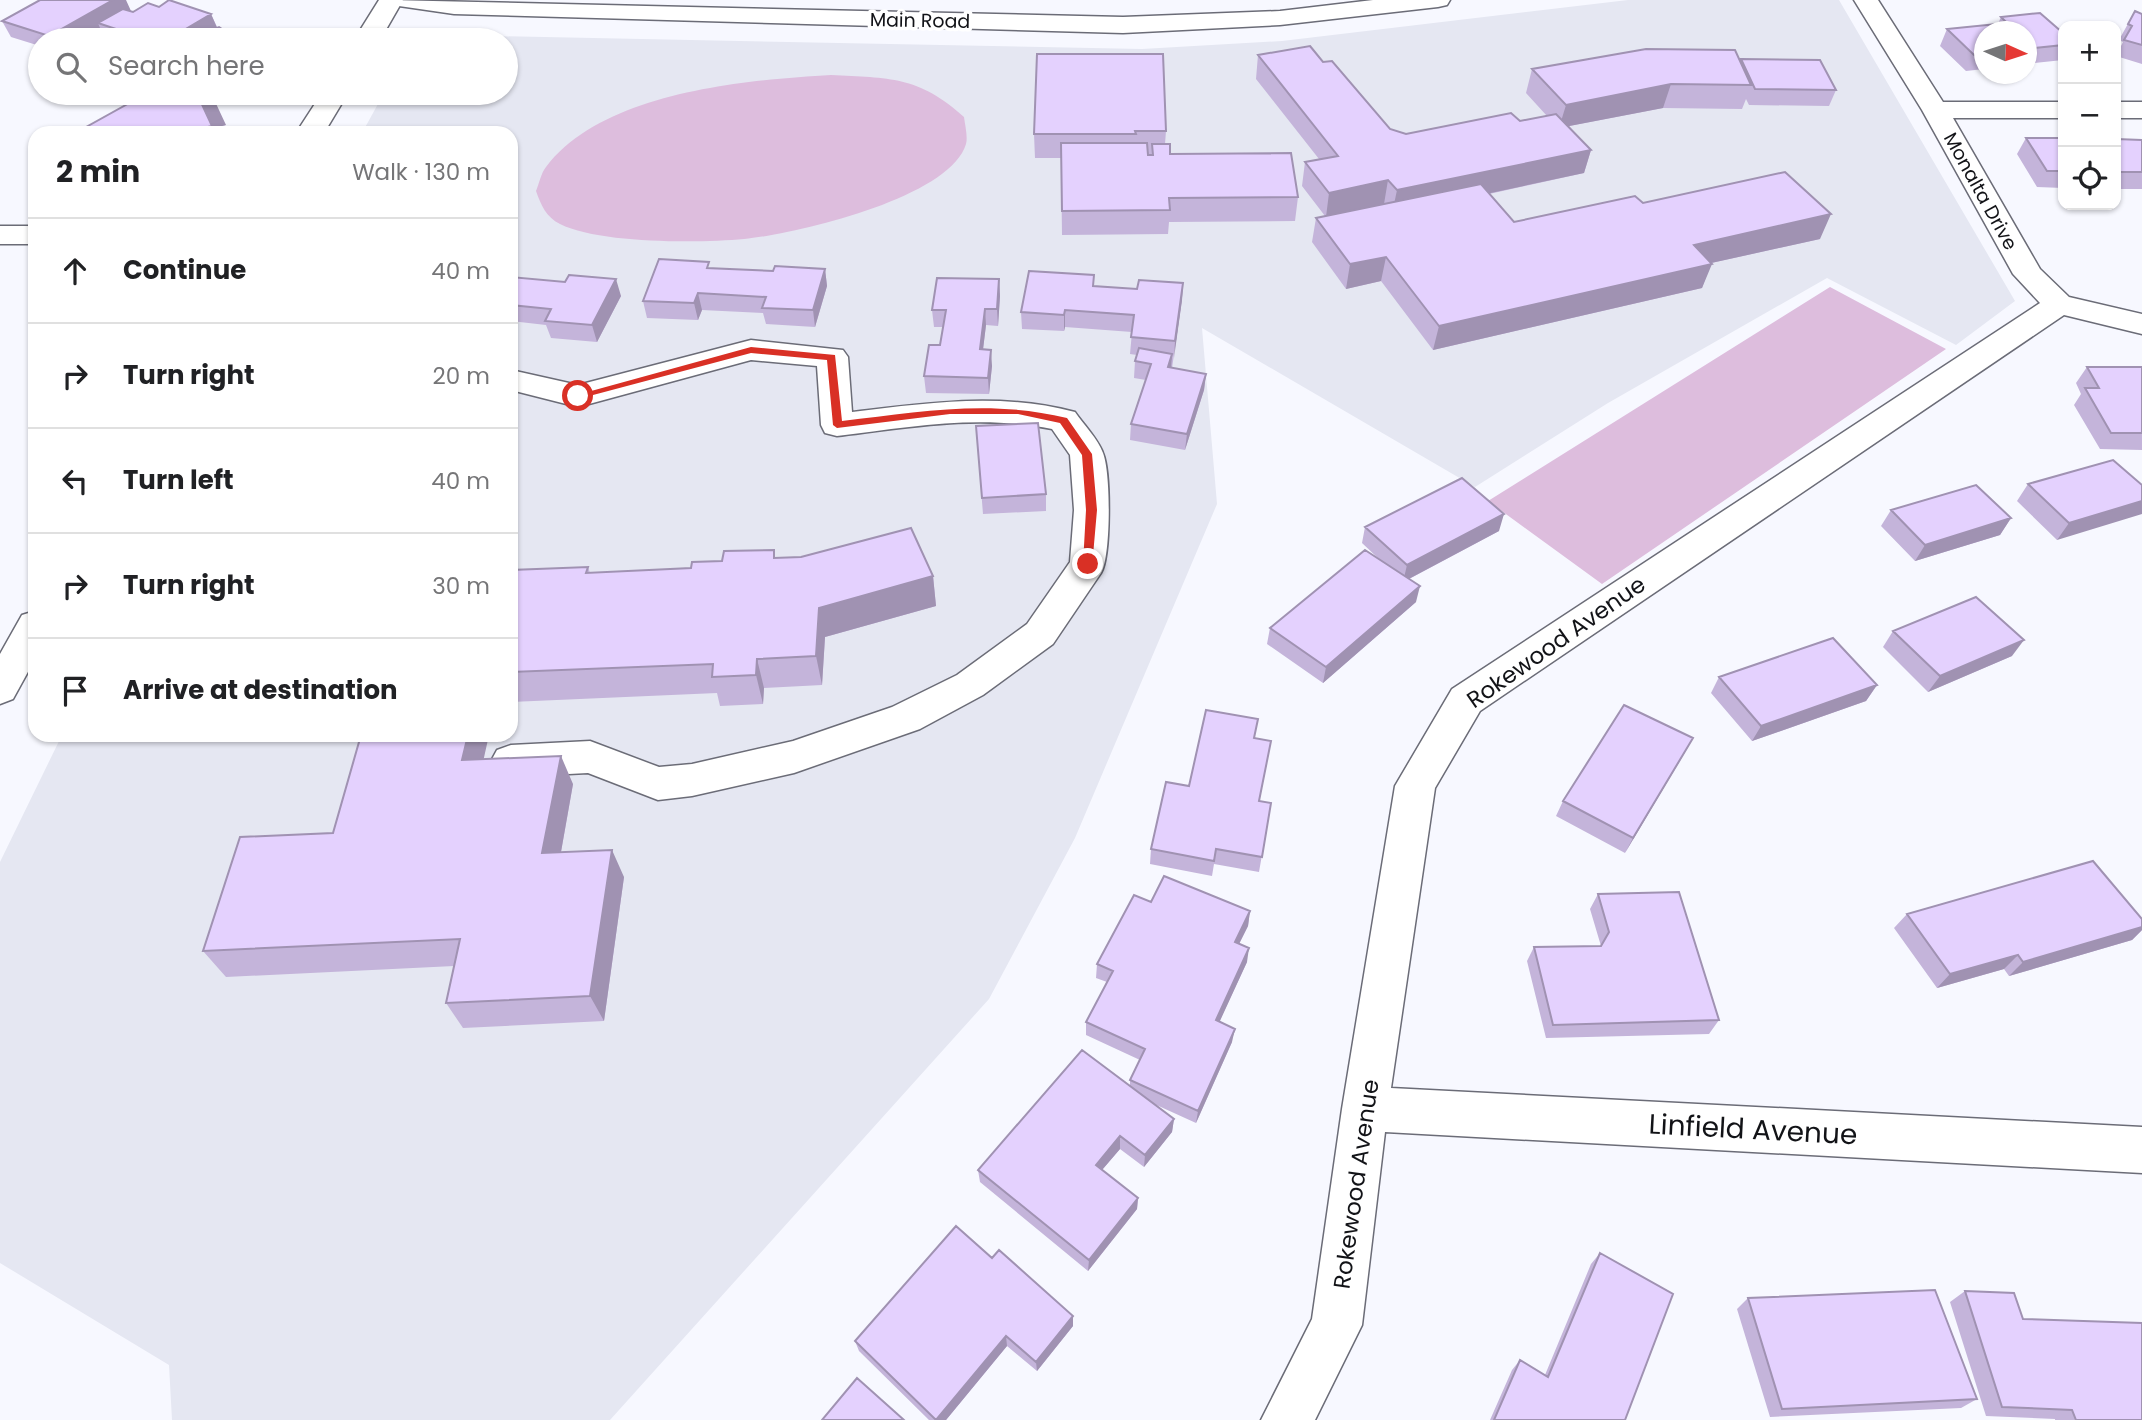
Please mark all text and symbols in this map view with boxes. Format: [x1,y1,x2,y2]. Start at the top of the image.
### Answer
street label: Main Road [870,6,970,35]
north arrow [1974,21,2037,84]
map controls [2058,21,2121,210]
button: + [2058,21,2121,84]
search box [28,28,518,105]
icon: search [52,48,90,86]
text: Search here [108,48,265,84]
button: − [2058,84,2121,147]
street label: Monalta Drive [1937,128,2024,255]
button: locate [2058,147,2121,210]
text: 2 min [56,150,140,193]
text: Walk · 130 m [352,156,490,188]
icon: ahead [56,252,94,290]
text: Continue [123,252,246,288]
text: 40 m [431,255,490,287]
icon: right [56,357,94,395]
text: Turn right [123,357,255,393]
text: 20 m [432,360,490,392]
route start [562,380,593,411]
icon: left [56,462,94,500]
text: Turn left [123,462,234,498]
text: 40 m [431,465,490,497]
route end [1072,548,1103,579]
icon: right [56,567,94,605]
text: Turn right [123,567,255,603]
street label: Rokewood Avenue [1460,568,1652,716]
text: 30 m [432,570,490,602]
icon: arrive [56,672,94,710]
text: Arrive at destination [123,672,398,708]
street label: Rokewood Avenue [1325,1077,1387,1291]
street label: Linfield Avenue [1648,1105,1858,1154]

